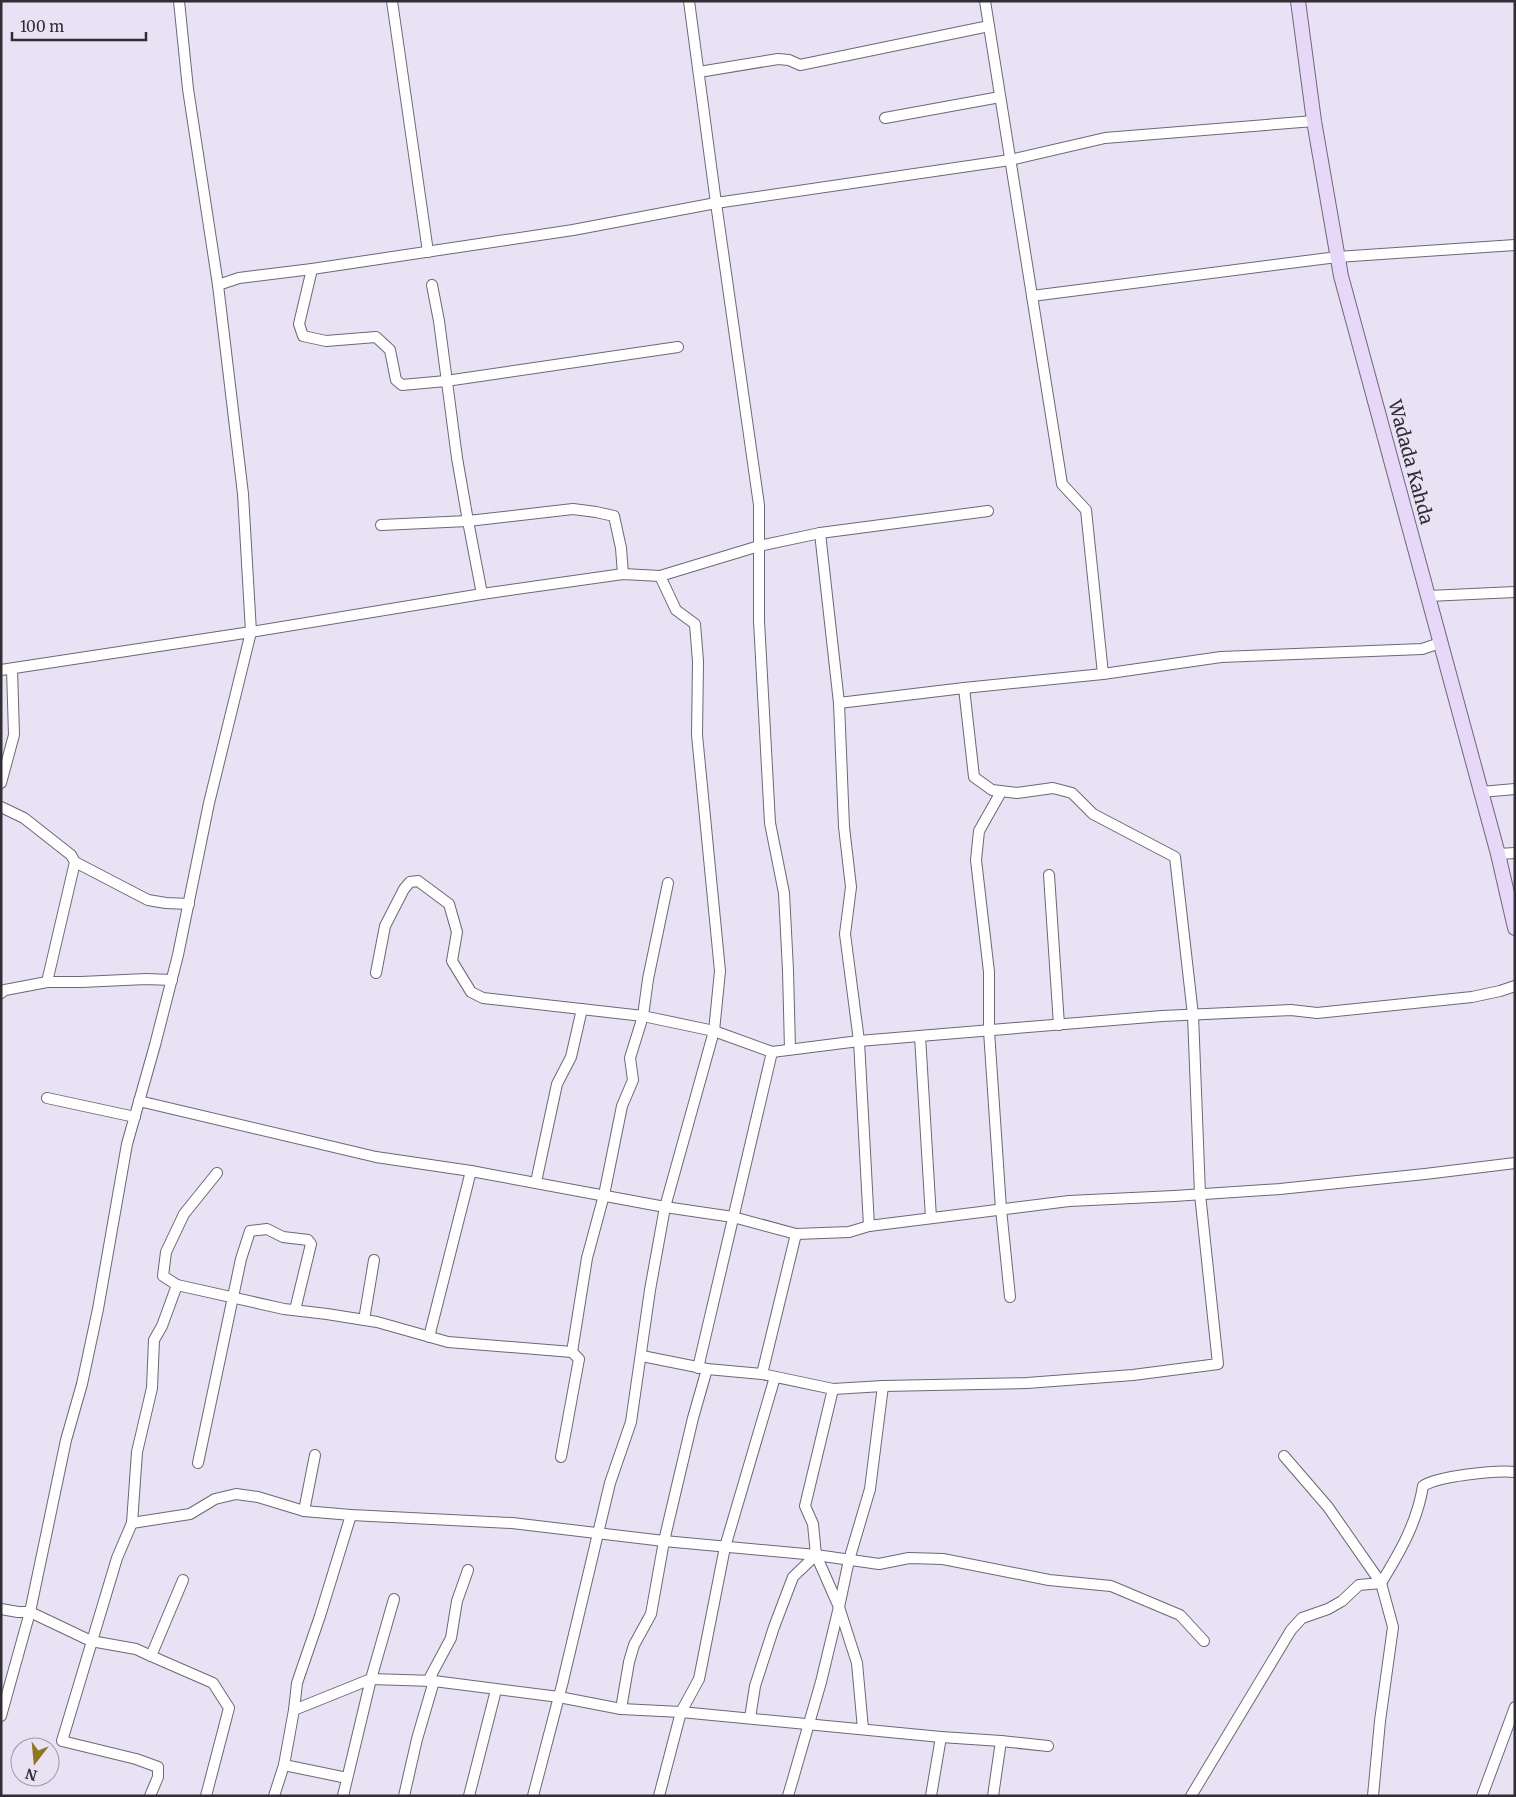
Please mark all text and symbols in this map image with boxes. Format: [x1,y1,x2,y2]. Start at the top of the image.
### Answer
scale bar [12,10,146,42]
text: 100 m [20,17,64,36]
street label: Wadada Kahda [1383,396,1439,527]
north arrow [10,1737,60,1787]
text: N [24,1764,39,1785]

